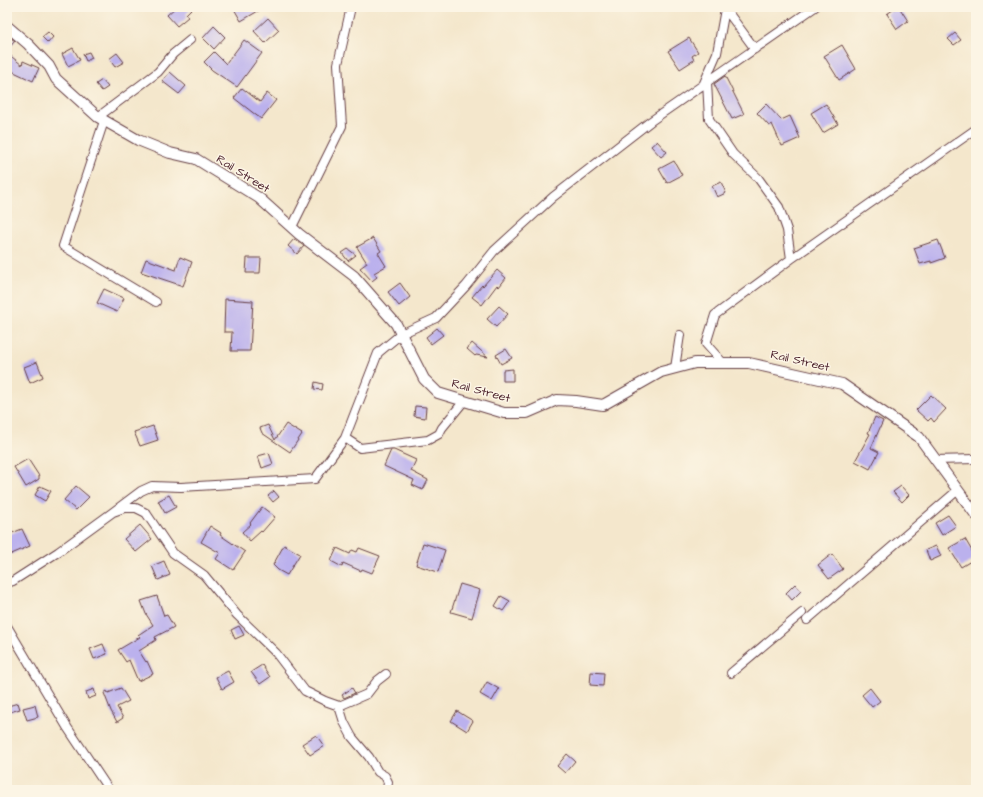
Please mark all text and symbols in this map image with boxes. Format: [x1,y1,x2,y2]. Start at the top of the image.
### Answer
street label: Rail Street [213,151,273,197]
street label: Rail Street [769,346,831,376]
street label: Rail Street [450,375,512,407]

